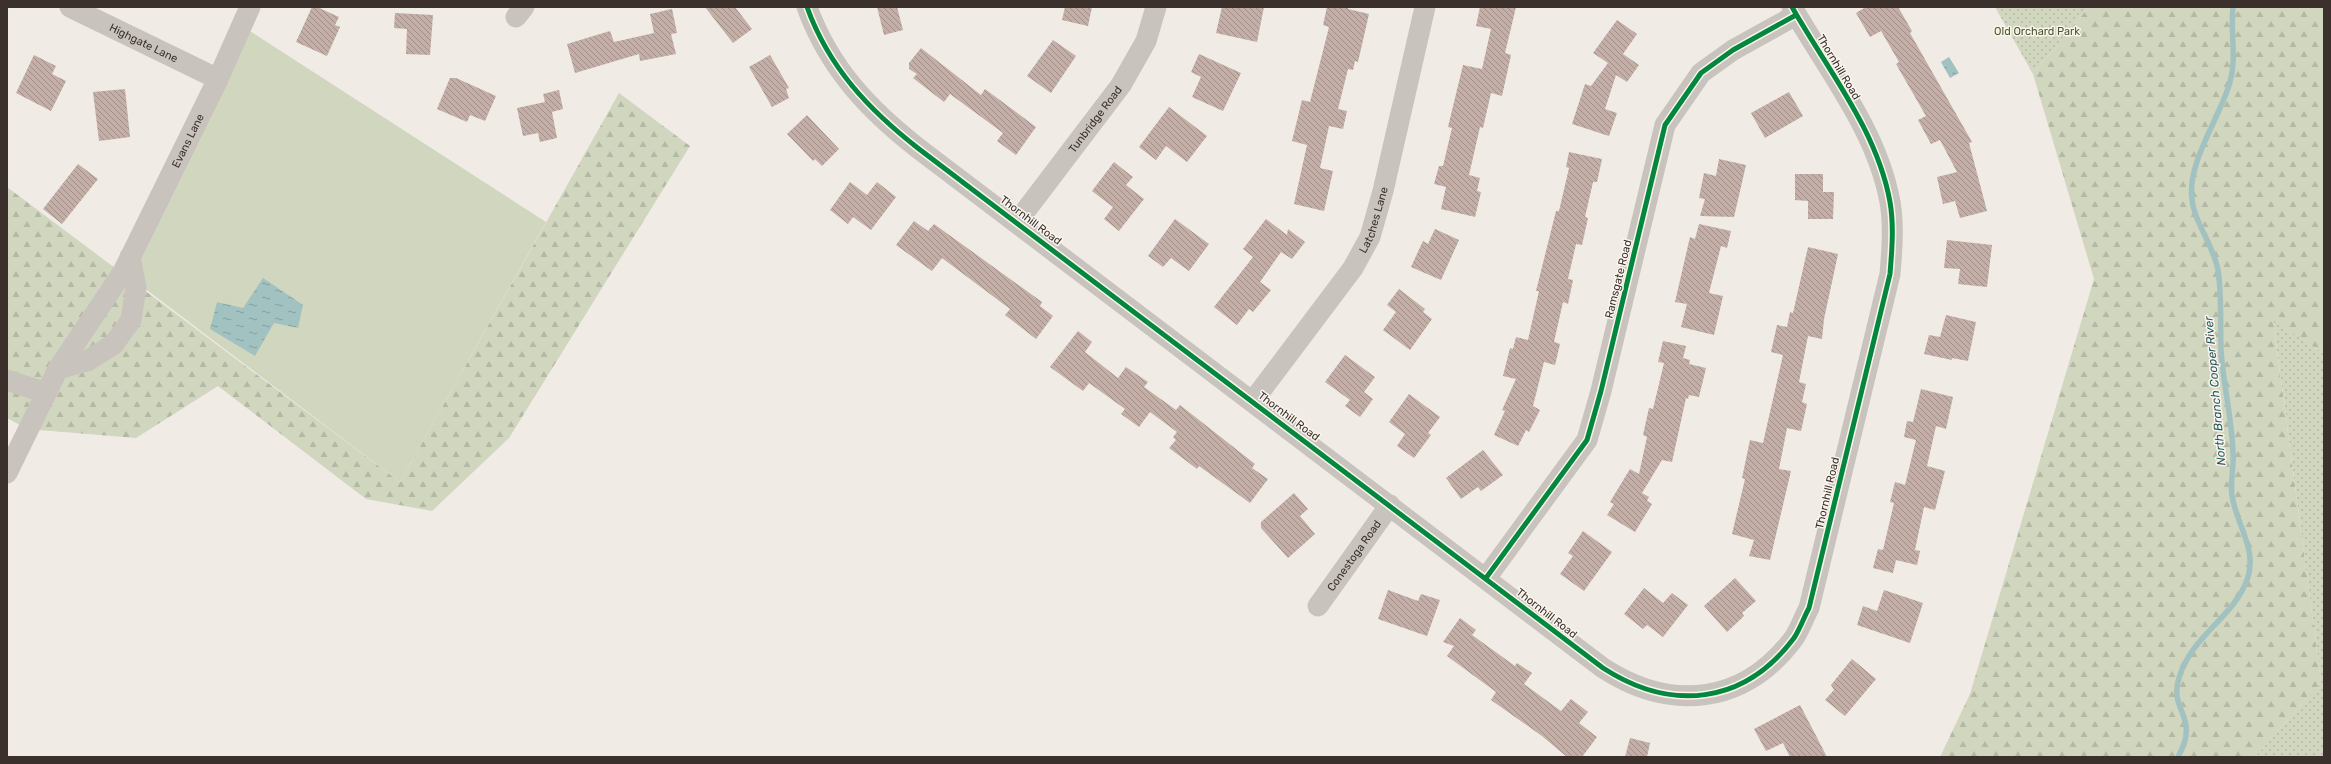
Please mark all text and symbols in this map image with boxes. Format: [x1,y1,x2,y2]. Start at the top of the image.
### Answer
street label: Highgate Lane [107,21,180,66]
park label: Old Orchard Park [1994,25,2080,38]
street label: Thornhill Road [1814,32,1863,102]
street label: Tunbridge Road [1066,84,1125,155]
street label: Evans Lane [169,112,207,170]
street label: Latches Lane [1356,186,1391,255]
street label: Thornhill Road [997,193,1064,248]
street label: Ramsgate Road [1602,239,1635,320]
water label: North Branch Cooper River [2201,315,2229,466]
street label: Thornhill Road [1255,389,1322,444]
street label: Thornhill Road [1813,456,1842,530]
street label: Conestoga Road [1325,518,1384,594]
street label: Thornhill Road [1514,586,1580,641]

